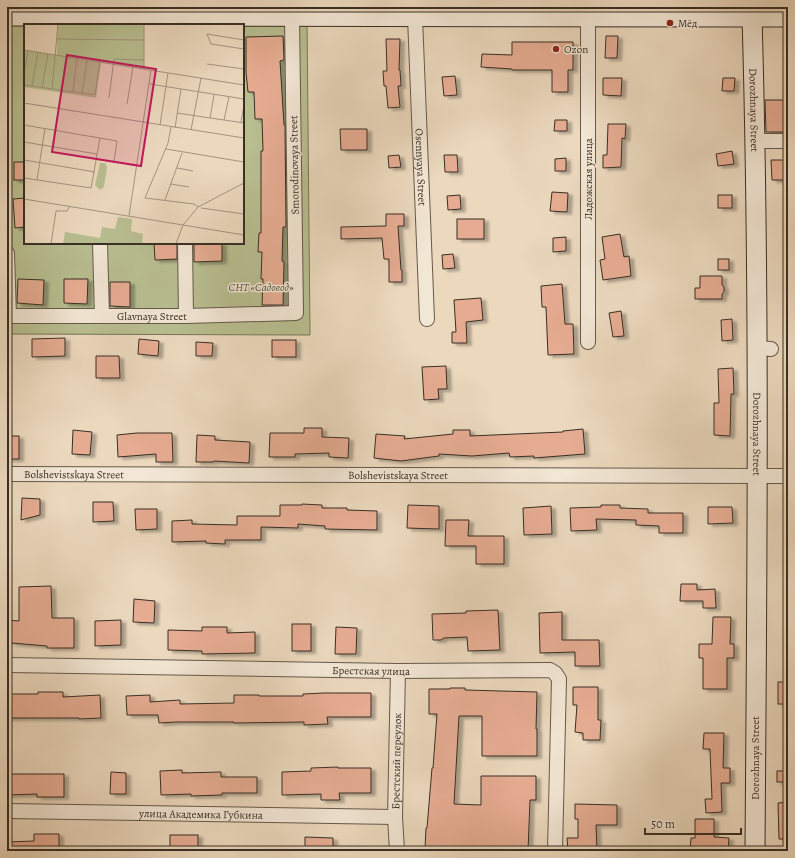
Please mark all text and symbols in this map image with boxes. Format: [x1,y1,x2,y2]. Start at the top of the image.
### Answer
place label: Мёд [678,16,698,31]
marker: Мёд [665,18,675,28]
inset map [24,24,244,244]
place label: Ozon [564,42,588,57]
marker: Ozon [551,44,561,54]
street label: Dorozhnaya Street [745,68,762,152]
street label: Smorodinovaya Street [286,115,303,215]
street label: Osennyaya Street [411,128,430,207]
street label: Ладожская улица [581,137,596,220]
park label: СНТ «Садовод» [229,280,294,295]
street label: Glavnaya Street [117,309,187,324]
street label: Dorozhnaya Street [749,392,764,476]
street label: Bolshevistskaya Street [24,467,124,482]
street label: Bolshevistskaya Street [348,468,448,483]
street label: Брестская улица [332,663,411,679]
street label: Брестский переулок [388,712,405,809]
street label: Dorozhnaya Street [748,716,763,800]
street label: улица Академика Губкина [138,806,264,823]
scale bar [645,810,741,836]
text: 50 m [651,816,675,832]

